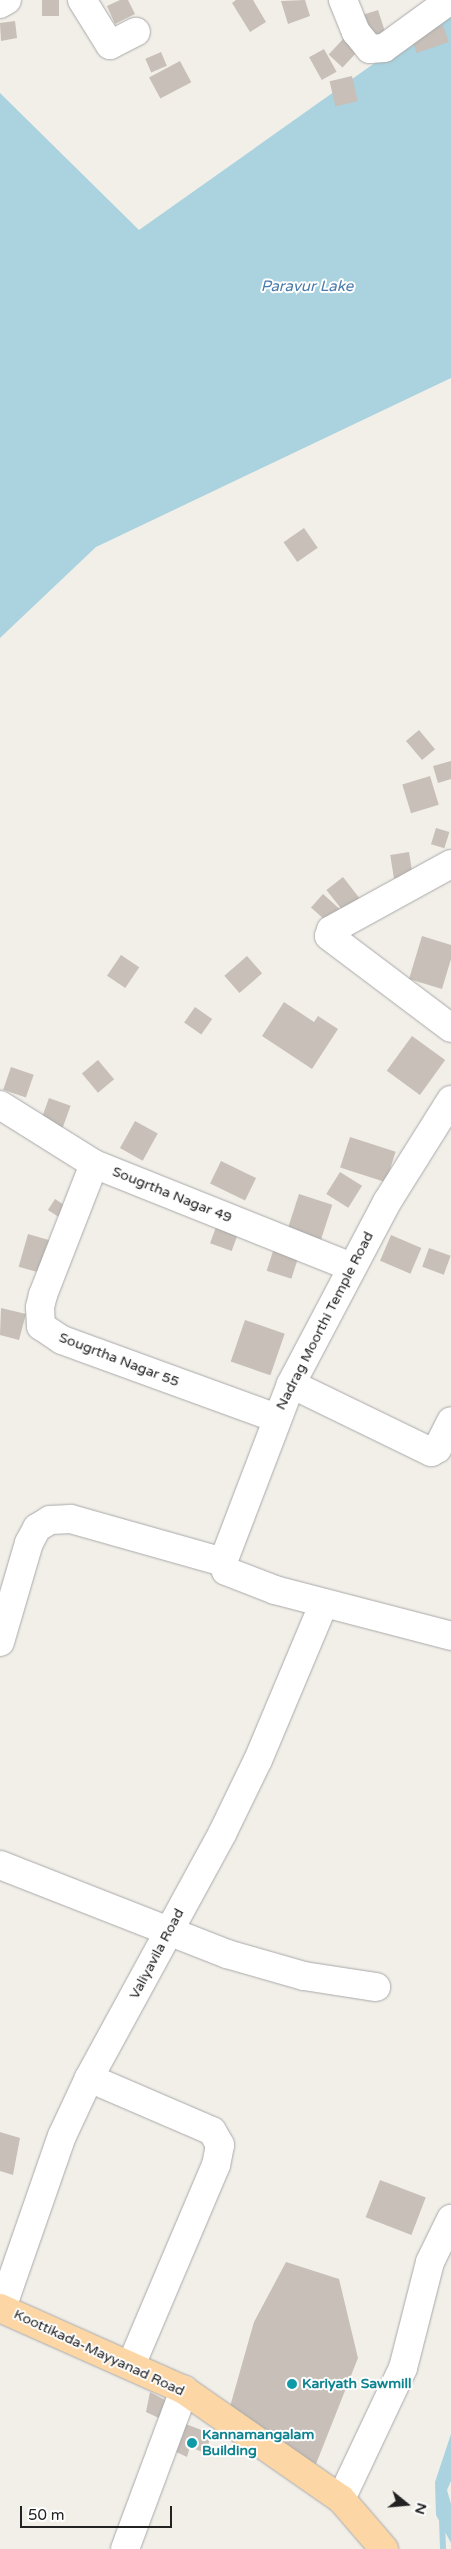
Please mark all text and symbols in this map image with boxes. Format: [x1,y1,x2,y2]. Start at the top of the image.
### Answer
water label: Paravur Lake [261,278,353,296]
street label: Sougrtha Nagar 49 [110,1163,234,1227]
street label: Nadrag Moorthi Temple Road [273,1229,377,1413]
street label: Sougrtha Nagar 55 [56,1329,182,1391]
street label: Valiyavila Road [126,1906,188,2002]
street label: Koottikada-Mayyanad Road [11,2306,187,2400]
place label: Kariyath Sawmill [302,2376,412,2392]
marker: Kariyath Sawmill [286,2378,298,2390]
place label: Kannamangalam Building [202,2427,314,2460]
marker: Kannamangalam Building [186,2437,198,2449]
north arrow [381,2479,431,2529]
scale bar [22,2496,175,2528]
text: N [411,2501,431,2516]
text: 50 m [28,2506,65,2524]

